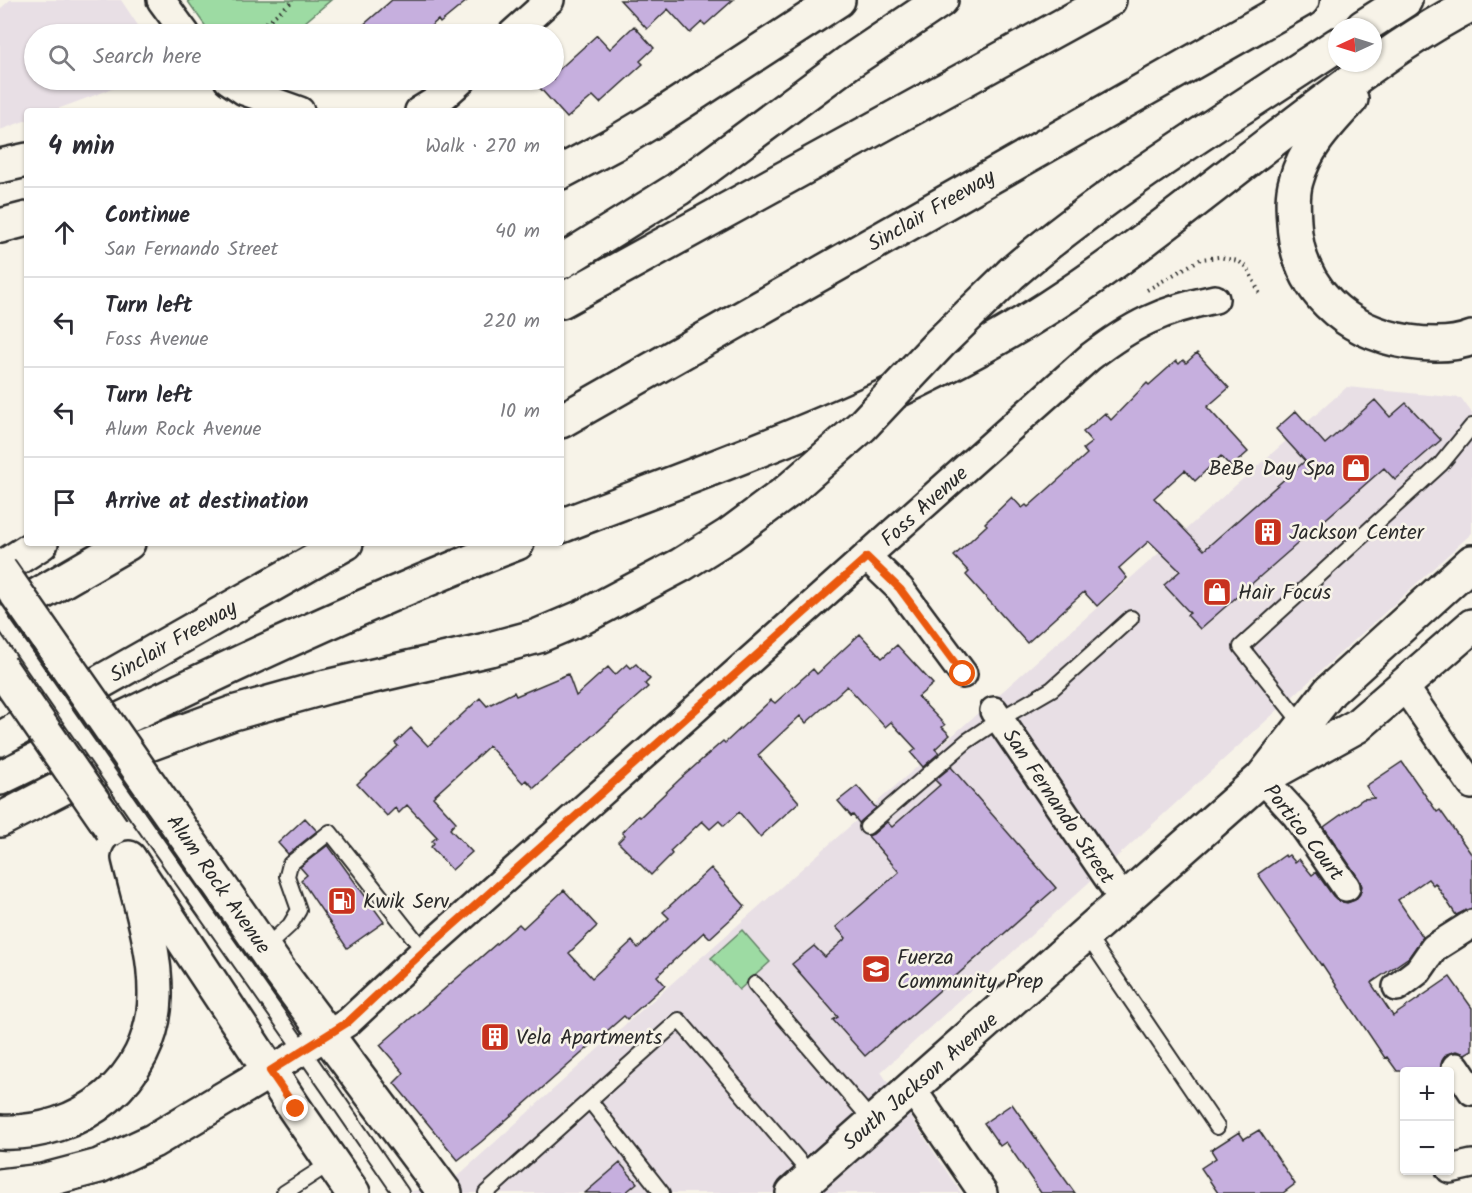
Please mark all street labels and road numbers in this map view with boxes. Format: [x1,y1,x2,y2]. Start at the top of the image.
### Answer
street label: Sinclair Freeway [862,161,1002,261]
street label: Foss Avenue [874,458,977,556]
street label: Sinclair Freeway [104,592,244,692]
street label: San Fernando Street [993,722,1123,892]
street label: Portico Court [1254,777,1352,889]
street label: Alum Rock Avenue [157,808,279,962]
street label: South Jackson Avenue [836,1005,1007,1159]

